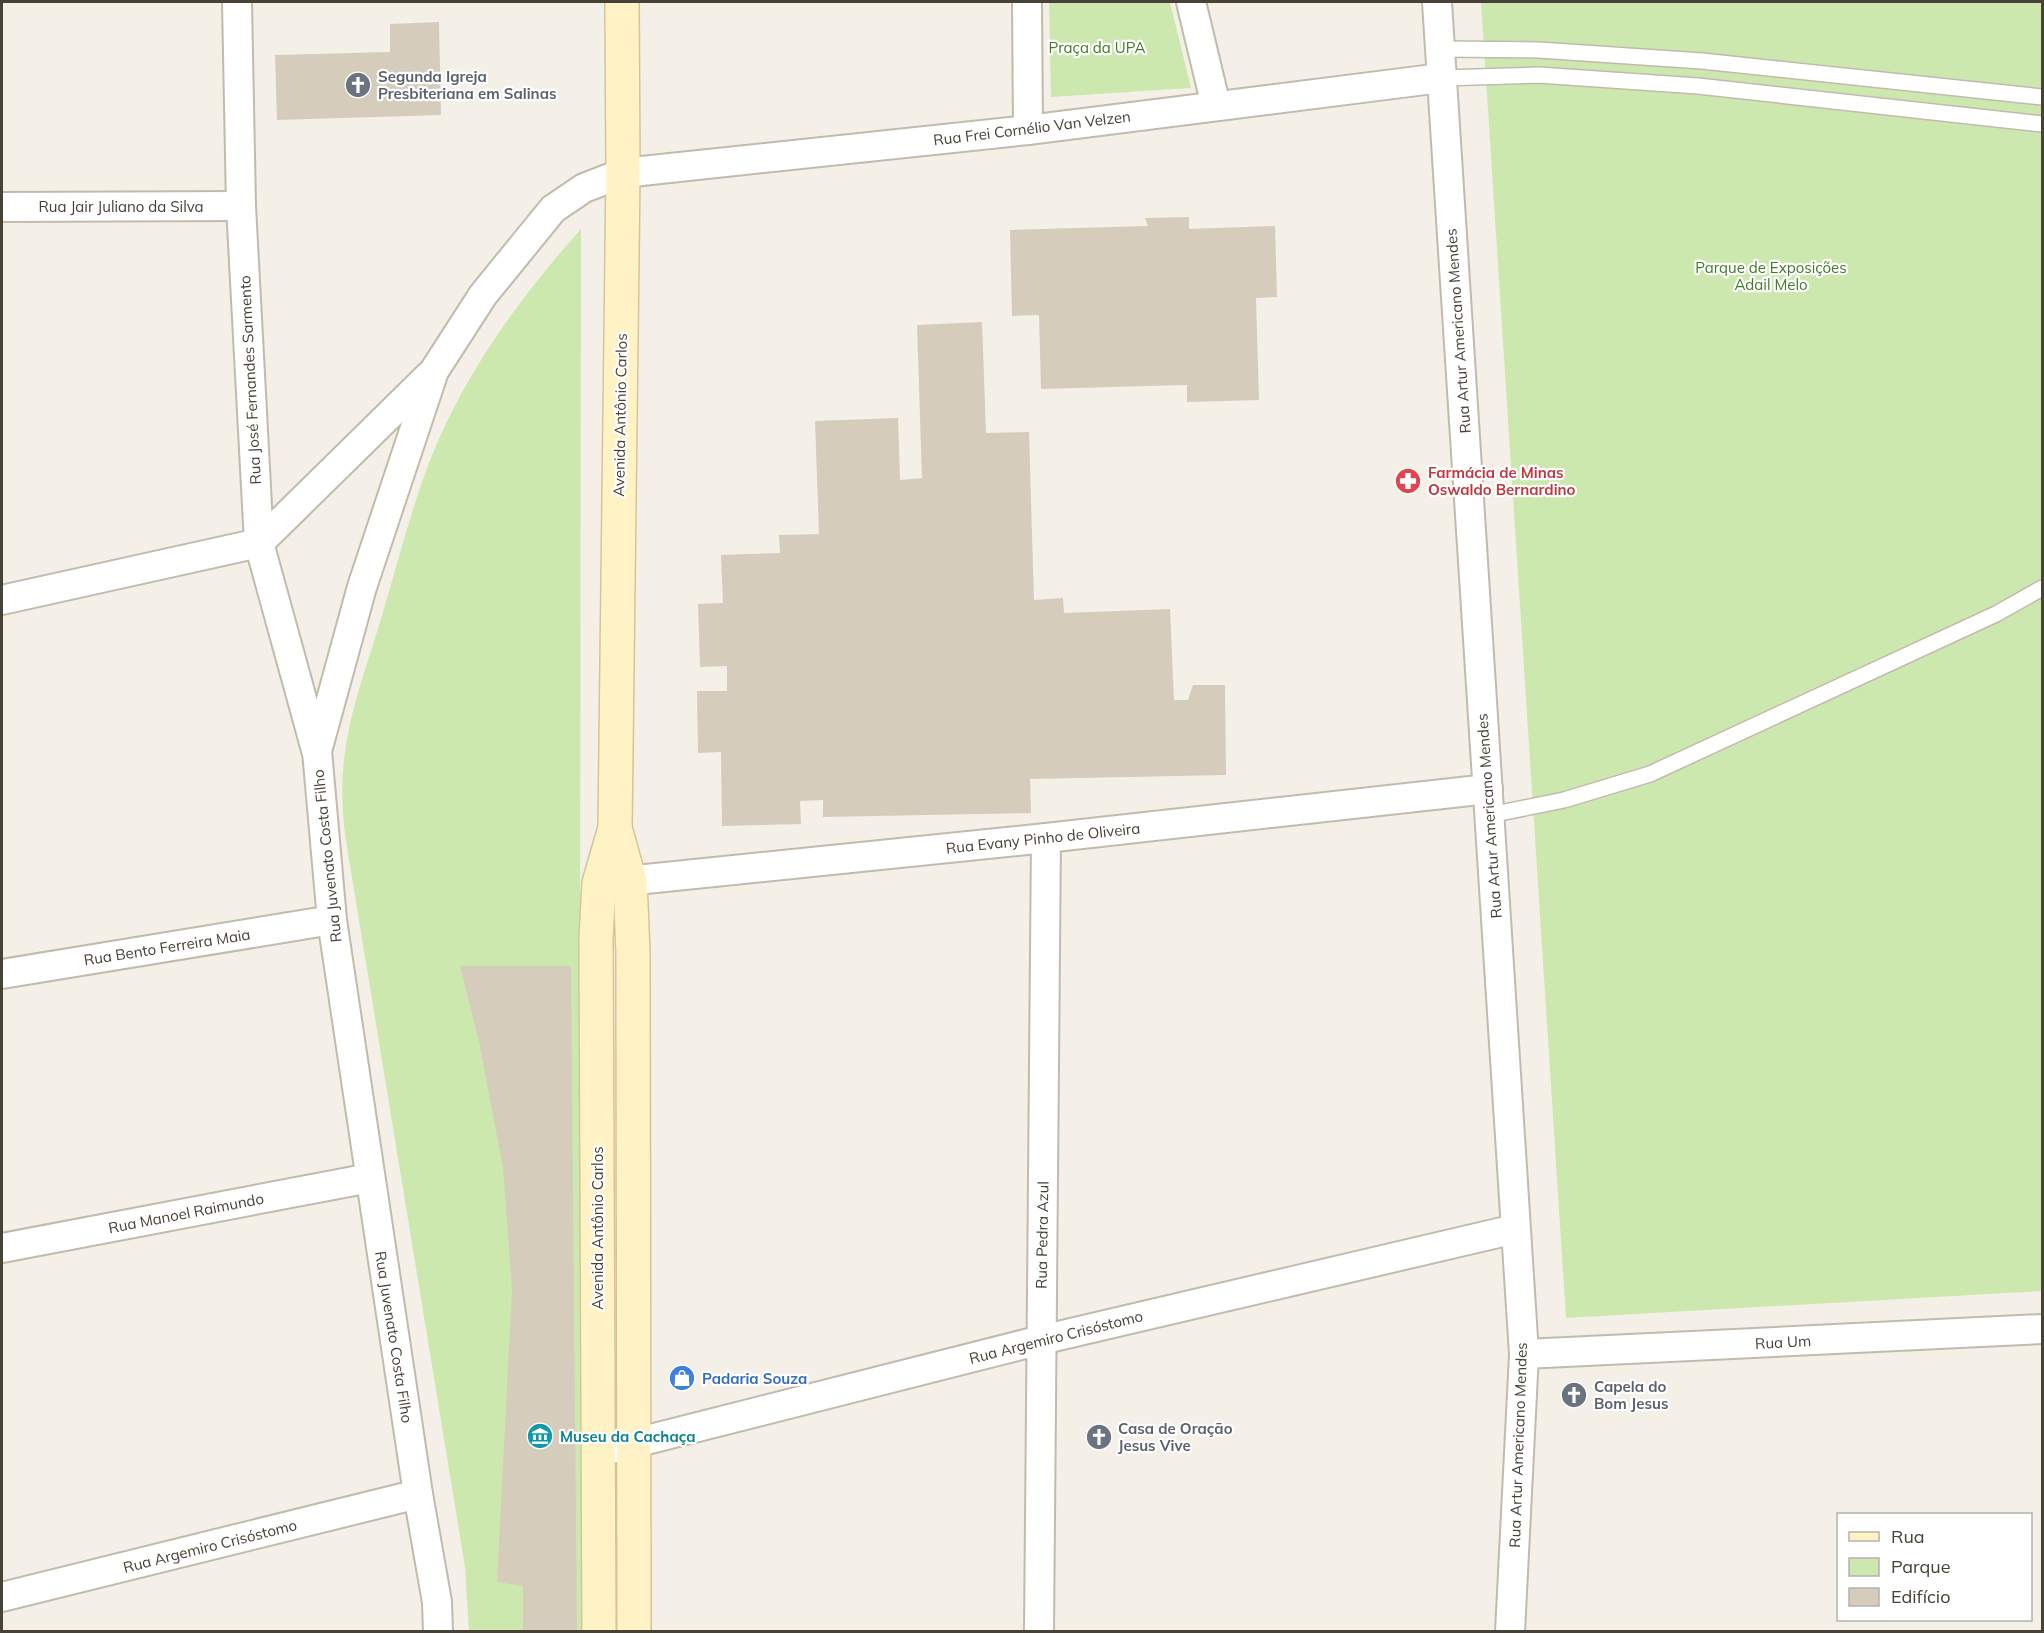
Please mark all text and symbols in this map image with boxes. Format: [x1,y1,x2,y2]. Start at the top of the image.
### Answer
park label: Praça da UPA [1049,38,1145,57]
place label: Segunda Igreja Presbiteriana em Salinas [378,67,556,103]
church icon: Segunda Igreja Presbiteriana em Salinas [343,70,373,100]
street label: Rua Frei Cornélio Van Velzen [932,106,1132,150]
street label: Rua Jair Juliano da Silva [38,197,204,216]
street label: Rua Artur Americano Mendes [1441,228,1475,434]
park label: Parque de Exposições Adail Melo [1695,258,1847,294]
street label: Rua José Fernandes Sarmento [235,275,265,485]
street label: Avenida Antônio Carlos [609,333,631,497]
place label: Farmácia de Minas Oswaldo Bernardino [1428,463,1576,499]
pharmacy icon: Farmácia de Minas Oswaldo Bernardino [1393,466,1423,496]
street label: Rua Artur Americano Mendes [1472,713,1506,919]
street label: Rua Juvenato Costa Filho [308,769,346,943]
street label: Rua Evany Pinho de Oliveira [945,818,1141,858]
street label: Rua Bento Ferreira Maia [82,924,252,970]
street label: Avenida Antônio Carlos [588,1146,607,1310]
street label: Rua Pedra Azul [1032,1181,1052,1289]
street label: Rua Manoel Raimundo [107,1189,265,1237]
street label: Rua Juvenato Costa Filho [371,1250,417,1424]
street label: Rua Argemiro Crisóstomo [967,1306,1145,1368]
street label: Rua Um [1755,1331,1811,1353]
street label: Rua Artur Americano Mendes [1505,1342,1531,1548]
shop icon: Padaria Souza [667,1363,697,1393]
place label: Padaria Souza [702,1369,807,1388]
place label: Capela do Bom Jesus [1594,1377,1668,1413]
church icon: Capela do Bom Jesus [1559,1380,1589,1410]
place label: Casa de Oração Jesus Vive [1118,1419,1233,1455]
museum icon: Museu da Cachaça [525,1421,555,1451]
church icon: Casa de Oração Jesus Vive [1084,1422,1114,1452]
place label: Museu da Cachaça [560,1427,696,1446]
legend [1837,1513,2032,1621]
street label: Rua Argemiro Crisóstomo [121,1515,299,1577]
text: Rua [1891,1525,1925,1548]
text: Parque [1891,1555,1950,1578]
text: Edifício [1891,1585,1950,1608]

